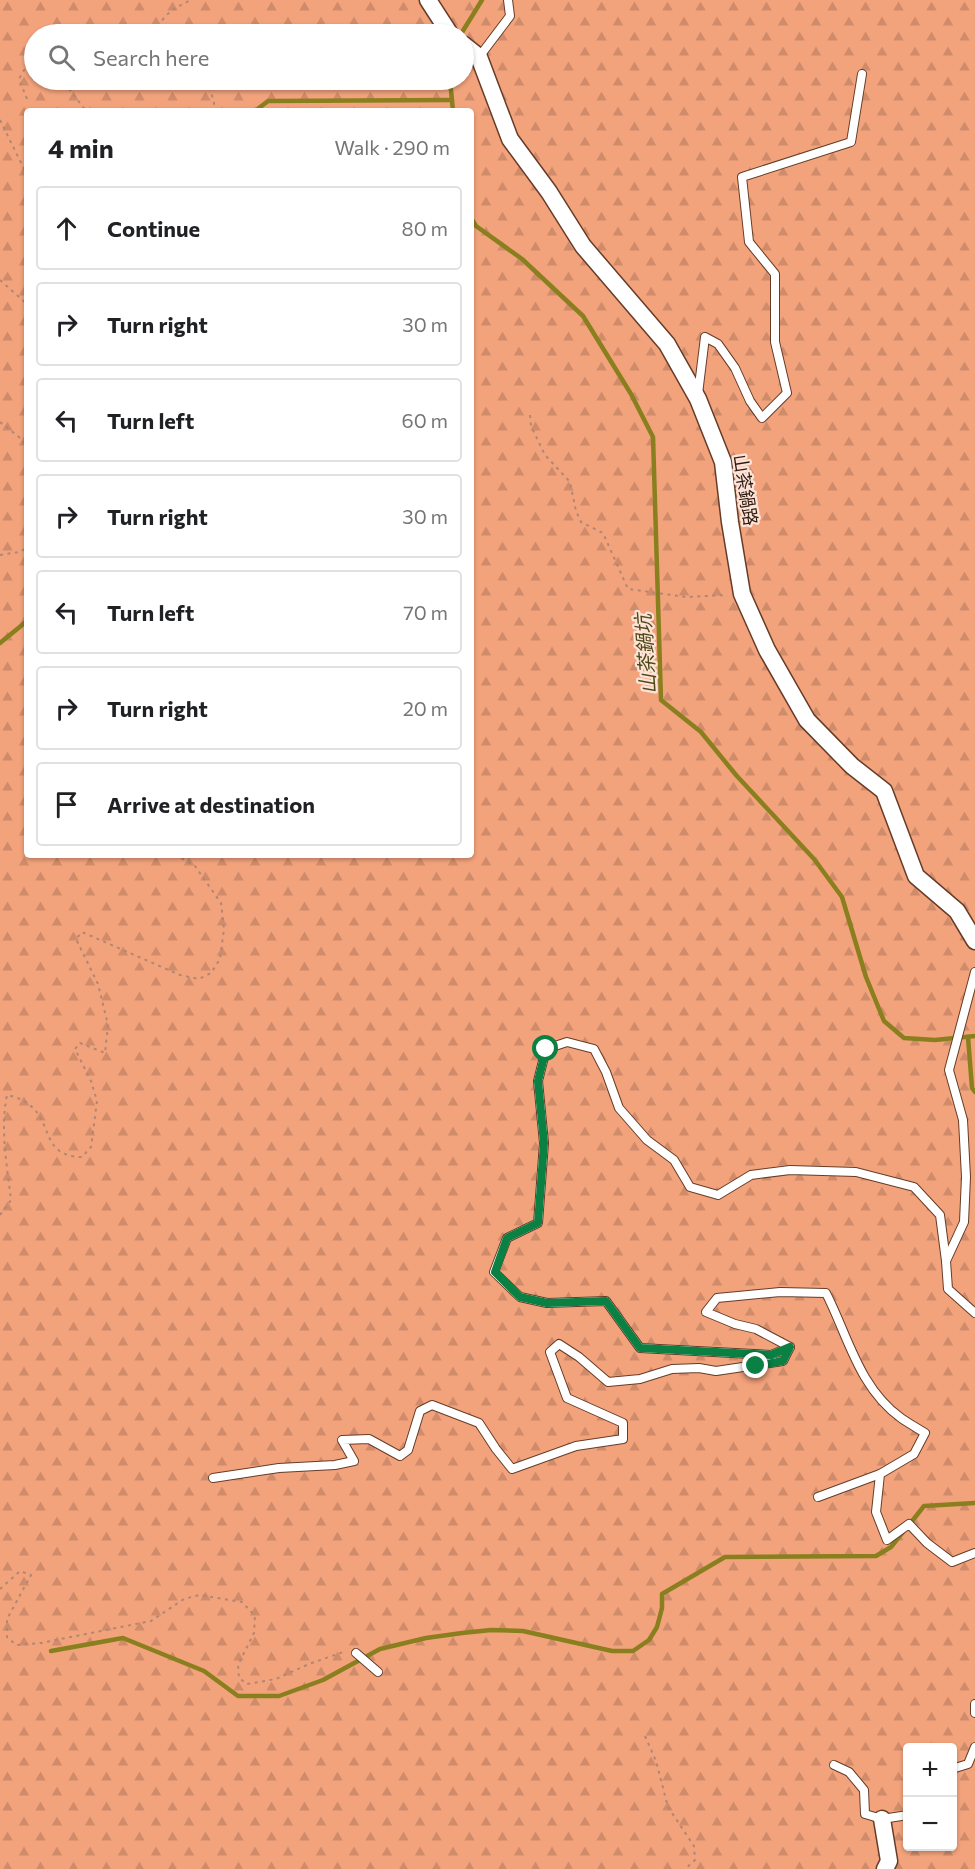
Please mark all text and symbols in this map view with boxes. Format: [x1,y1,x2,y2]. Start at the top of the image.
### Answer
search box [24,24,474,90]
icon: search [45,41,78,74]
text: Search here [93,44,209,71]
text: 4 min [48,132,114,163]
text: Walk · 290 m [334,135,450,159]
icon: ahead [50,212,83,245]
text: Continue [107,215,200,242]
text: 80 m [402,216,448,240]
icon: right [50,308,83,341]
text: Turn right [107,311,208,338]
text: 30 m [402,312,448,336]
icon: left [50,404,83,437]
text: Turn left [107,407,194,434]
text: 60 m [402,408,448,432]
street label: 山茶鍋路 [729,453,762,527]
icon: right [50,500,83,533]
text: Turn right [107,503,208,530]
text: 30 m [402,504,448,528]
icon: left [50,596,83,629]
text: Turn left [107,599,194,626]
text: 70 m [403,600,448,624]
water label: 山茶鍋坑 [630,610,660,695]
icon: right [50,692,83,725]
text: Turn right [107,695,208,722]
text: 20 m [403,696,448,720]
icon: arrive [50,788,83,821]
text: Arrive at destination [107,791,315,818]
route start [532,1035,558,1061]
route end [742,1352,768,1378]
map controls [903,1743,957,1851]
button: + [903,1743,957,1797]
button: − [903,1797,957,1851]

